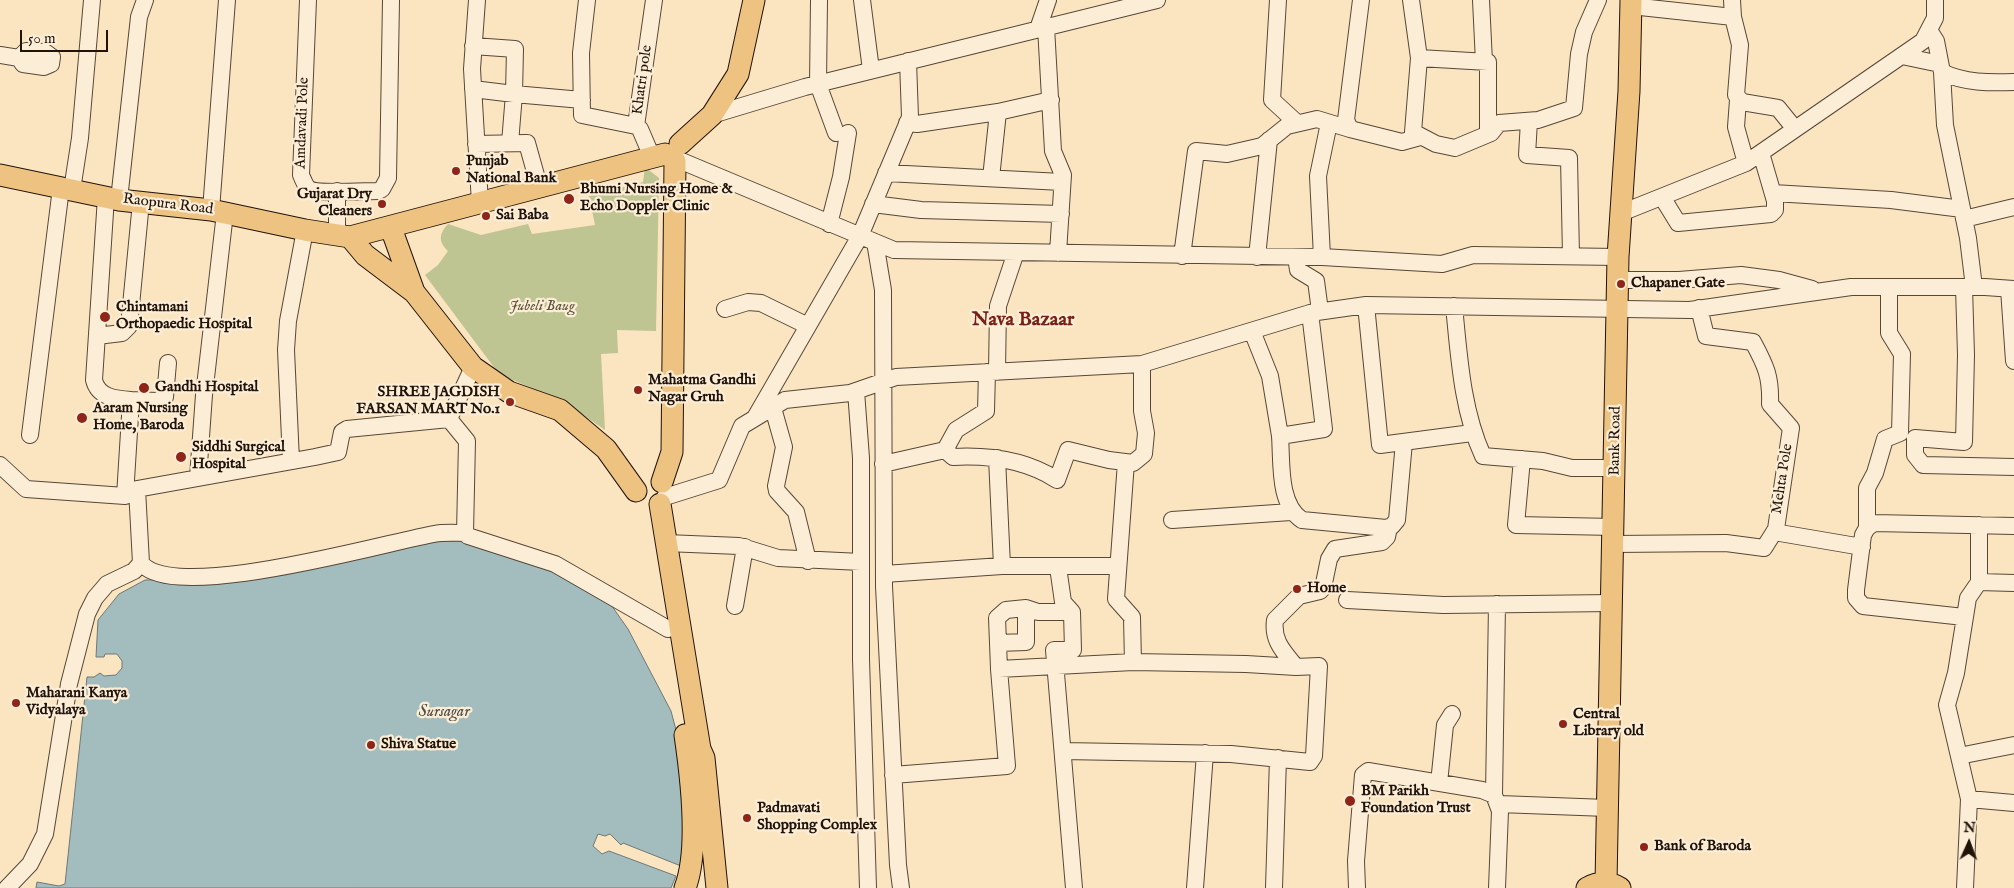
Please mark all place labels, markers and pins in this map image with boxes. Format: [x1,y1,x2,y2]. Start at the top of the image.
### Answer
place label: Punjab National Bank [466,153,556,188]
marker: Punjab National Bank [450,165,462,177]
place label: Bhumi Nursing Home & Echo Doppler Clinic [580,181,733,216]
place label: Gujarat Dry Cleaners [297,186,372,221]
marker: Bhumi Nursing Home & Echo Doppler Clinic [562,192,576,206]
marker: Gujarat Dry Cleaners [376,198,388,210]
place label: Sai Baba [496,207,548,225]
marker: Sai Baba [480,210,492,222]
place label: Chapaner Gate [1631,275,1725,293]
marker: Chapaner Gate [1615,278,1627,290]
place label: Chintamani Orthopaedic Hospital [116,299,252,334]
marker: Chintamani Orthopaedic Hospital [98,310,112,324]
place label: Mahatma Gandhi Nagar Gruh [648,372,756,407]
place label: Gandhi Hospital [155,379,258,397]
marker: Gandhi Hospital [137,381,151,395]
place label: SHREE JAGDISH FARSAN MART No.1 [356,384,500,419]
marker: Mahatma Gandhi Nagar Gruh [632,384,644,396]
marker: SHREE JAGDISH FARSAN MART No.1 [504,396,516,408]
place label: Aaram Nursing Home, Baroda [93,400,188,435]
marker: Aaram Nursing Home, Baroda [75,411,89,425]
place label: Siddhi Surgical Hospital [192,439,285,474]
marker: Siddhi Surgical Hospital [174,450,188,464]
place label: Home [1307,580,1346,598]
marker: Home [1291,583,1303,595]
place label: Maharani Kanya Vidyalaya [26,685,127,720]
marker: Maharani Kanya Vidyalaya [10,697,22,709]
place label: Central Library old [1573,706,1644,741]
marker: Central Library old [1557,718,1569,730]
place label: Shiva Statue [381,736,456,754]
marker: Shiva Statue [365,739,377,751]
place label: BM Parikh Foundation Trust [1361,783,1471,818]
marker: BM Parikh Foundation Trust [1343,794,1357,808]
place label: Padmavati Shopping Complex [757,800,877,835]
marker: Padmavati Shopping Complex [741,812,753,824]
place label: Bank of Baroda [1654,838,1751,856]
marker: Bank of Baroda [1638,841,1650,853]

